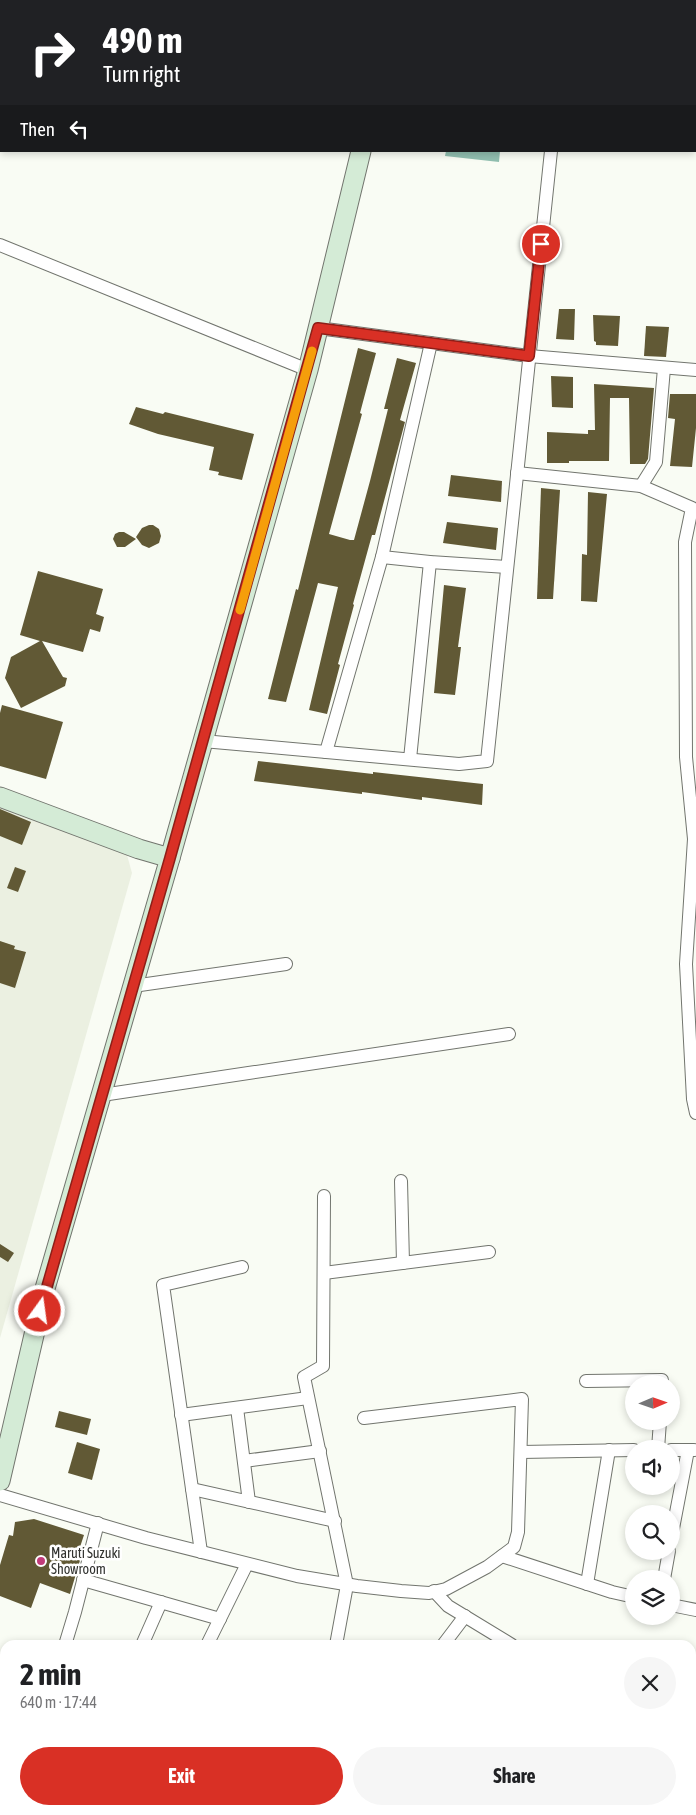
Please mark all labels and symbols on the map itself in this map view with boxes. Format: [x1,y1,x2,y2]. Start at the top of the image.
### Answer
pin [520,223,562,265]
position arrow [13,1284,65,1336]
north arrow [625,1375,680,1430]
place label: Maruti Suzuki Showroom [51,1545,120,1577]
marker: Maruti Suzuki Showroom [35,1555,47,1567]

